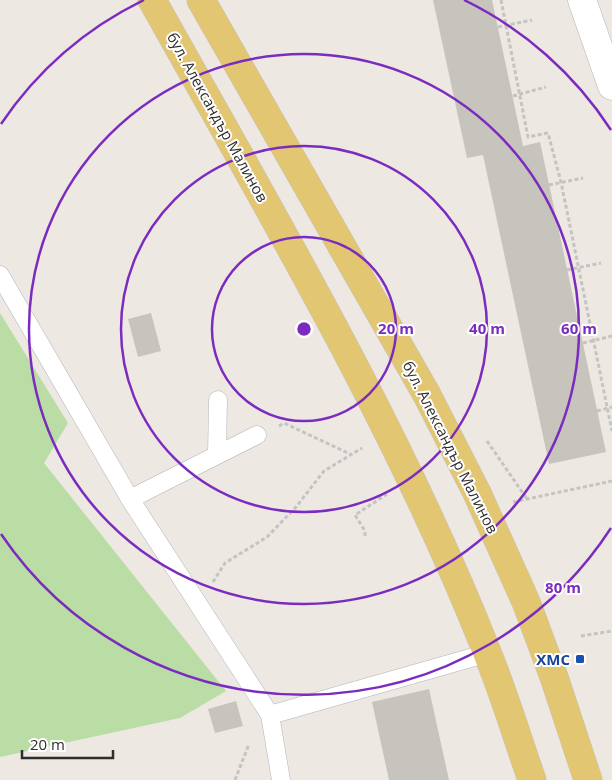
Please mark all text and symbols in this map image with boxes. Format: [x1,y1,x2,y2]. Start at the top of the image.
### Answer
street label: бул. Александър Малинов [163,29,273,205]
text: 20 m [378,318,414,338]
text: 40 m [469,318,505,338]
text: 60 m [561,318,597,338]
centre of rings [295,320,313,338]
street label: бул. Александър Малинов [399,357,503,537]
text: 80 m [545,577,581,597]
place label: ХМС [536,649,570,669]
marker: ХМС [574,653,586,665]
scale bar [22,728,114,760]
text: 20 m [30,734,65,754]

